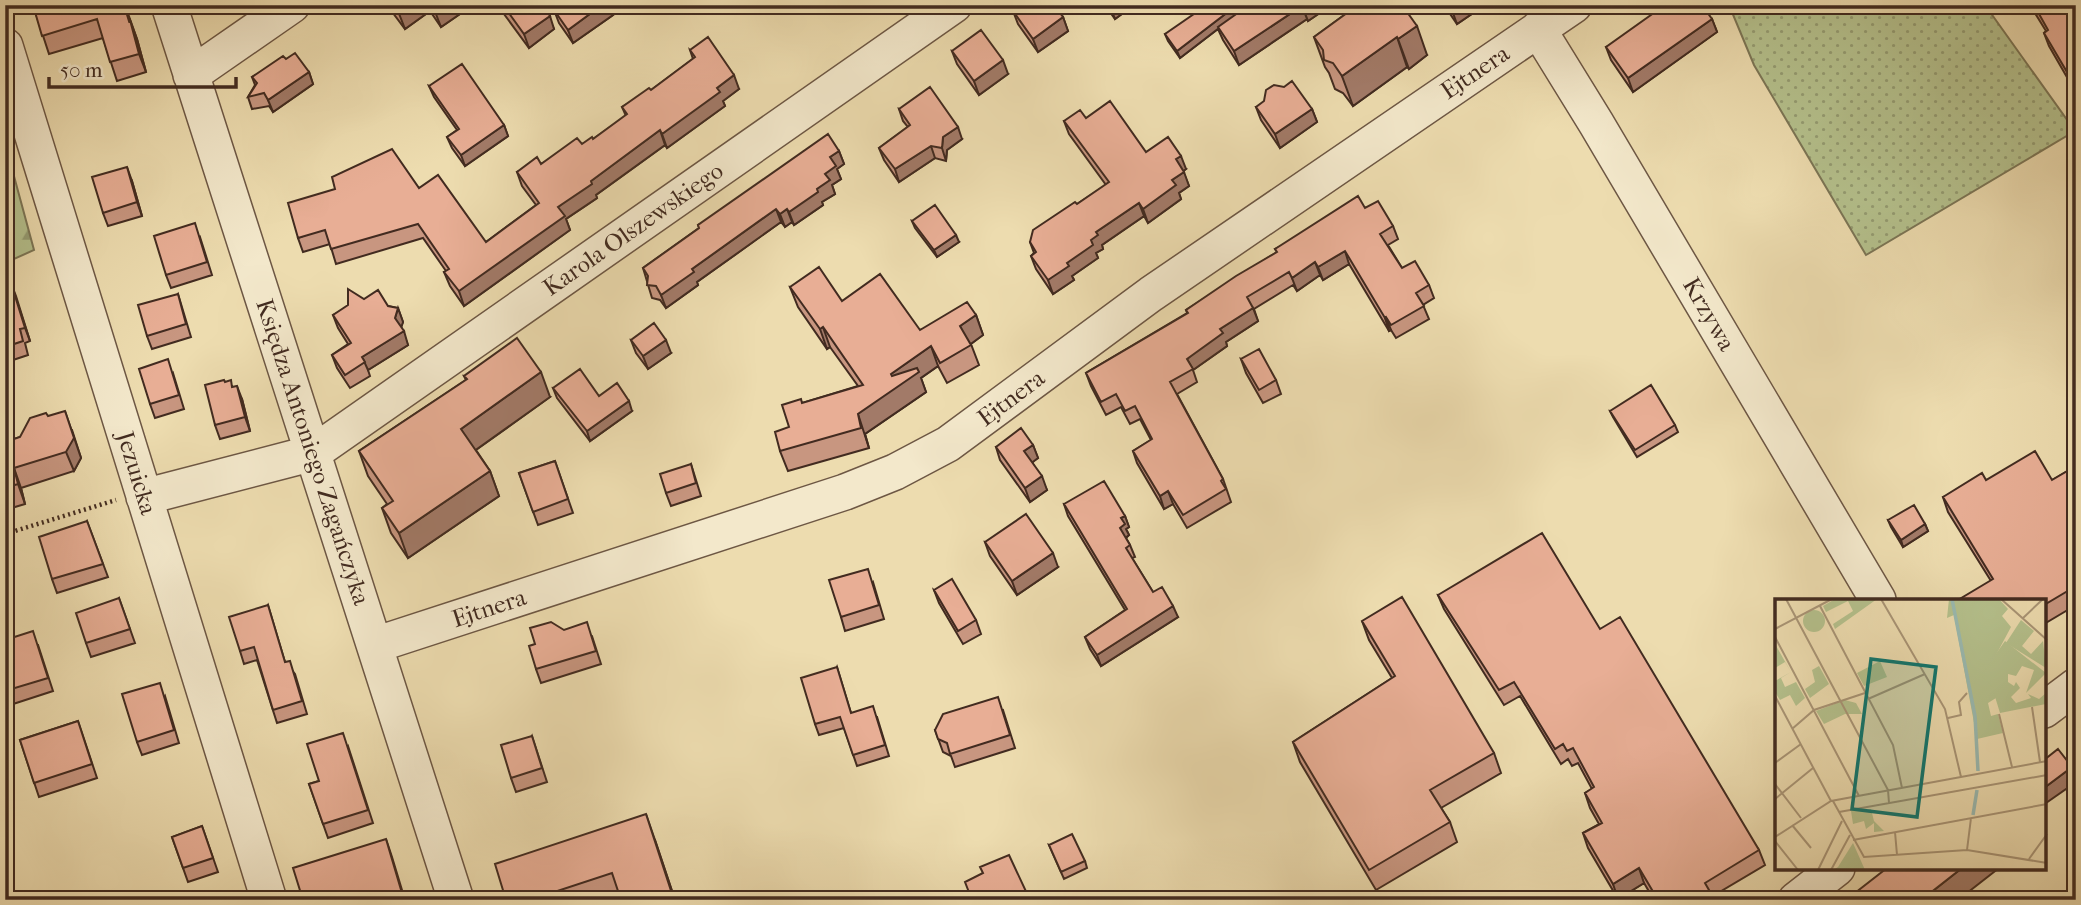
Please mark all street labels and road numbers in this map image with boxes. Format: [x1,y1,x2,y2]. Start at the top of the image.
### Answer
street label: Ejtnera [1436,39,1515,105]
street label: Karola Olszewskiego [538,156,728,302]
street label: Krzywa [1677,272,1742,356]
street label: Księdza Antoniego Zagańczyka [249,296,376,610]
street label: Ejtnera [972,363,1051,432]
street label: Jezuicka [111,426,163,519]
street label: Ejtnera [448,583,530,633]

